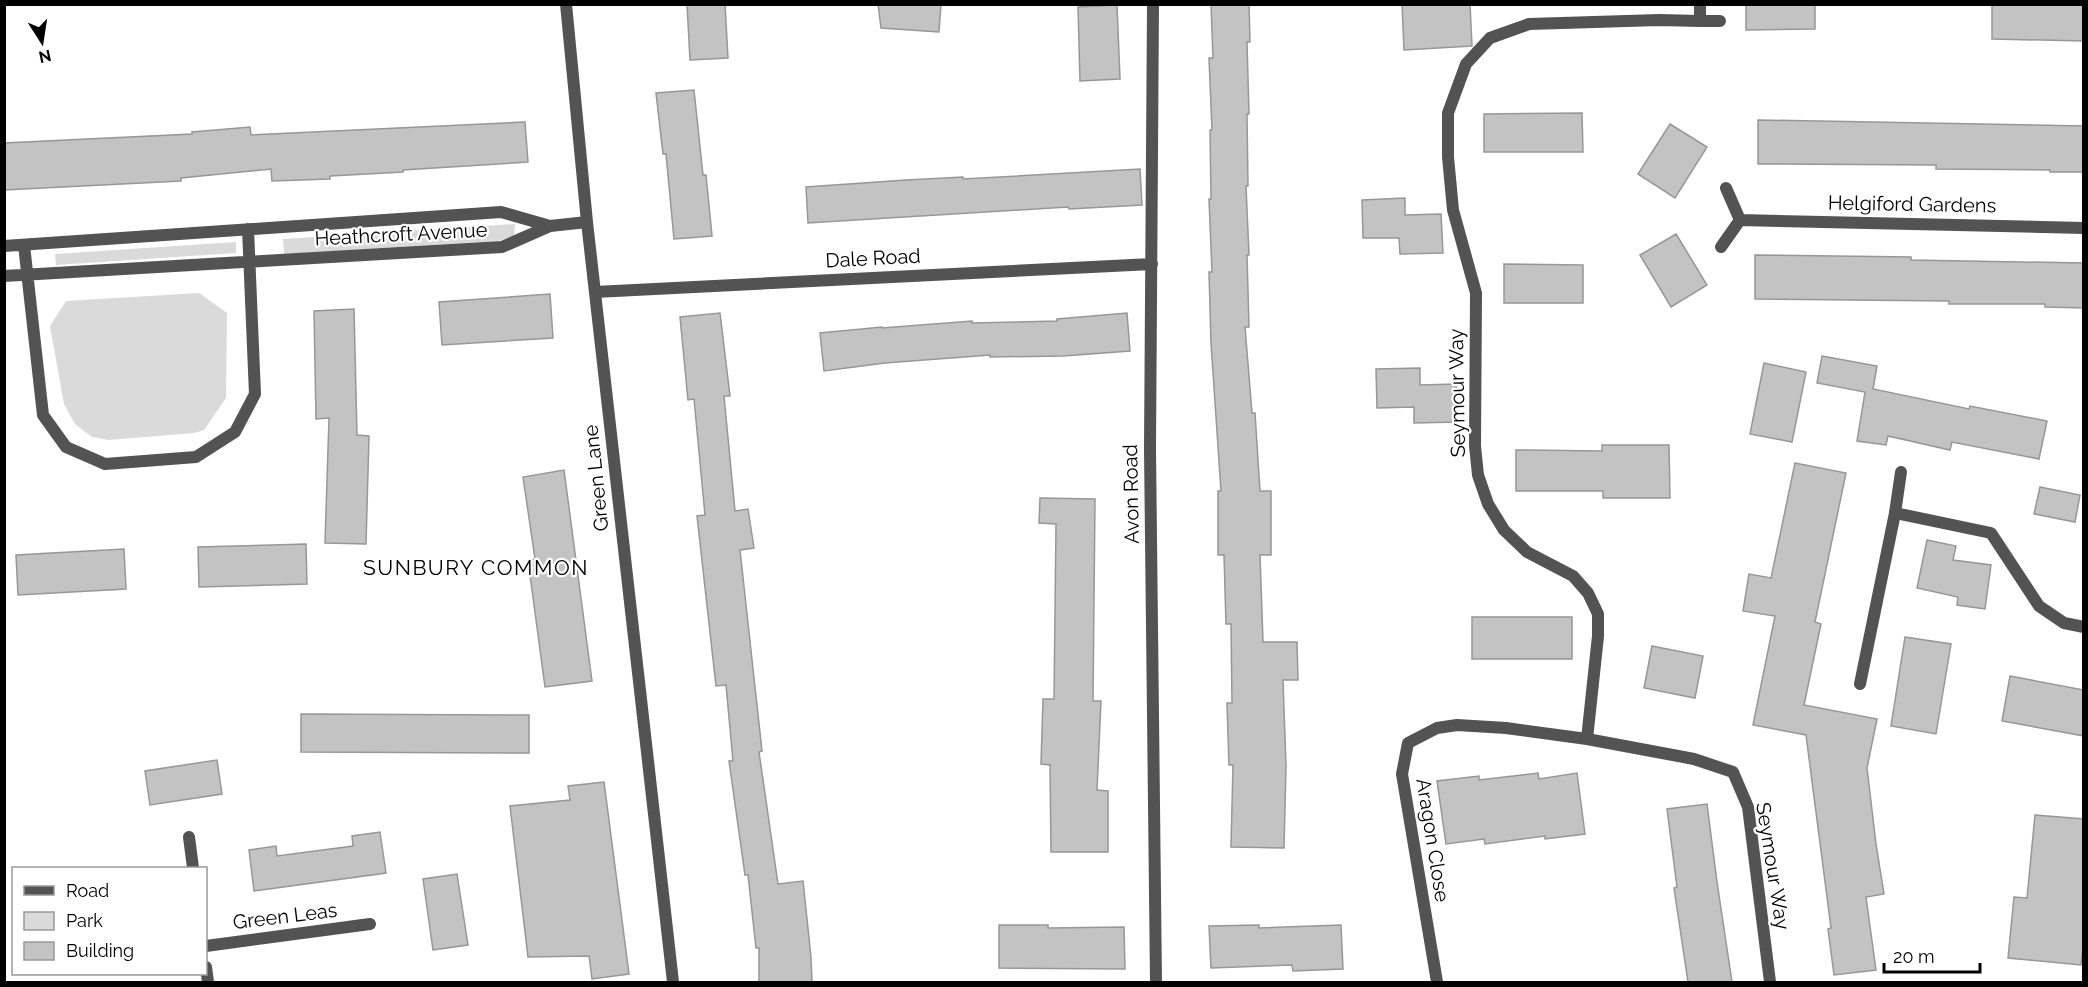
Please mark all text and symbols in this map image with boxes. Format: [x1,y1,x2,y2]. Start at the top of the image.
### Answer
north arrow [12,12,72,72]
text: N [37,46,53,67]
street label: Helgiford Gardens [1828,191,1996,217]
street label: Heathcroft Avenue [314,217,488,251]
street label: Dale Road [825,244,921,272]
street label: Seymour Way [1444,328,1470,458]
street label: Green Lane [578,423,614,533]
street label: Avon Road [1118,444,1144,544]
district label: SUNBURY COMMON [363,555,589,580]
street label: Aragon Close [1411,776,1455,904]
street label: Seymour Way [1751,800,1795,932]
legend [12,867,207,975]
text: Road [66,880,109,901]
street label: Green Leas [231,898,339,934]
text: Park [66,910,103,931]
scale bar [1884,936,1980,974]
text: Building [66,940,134,961]
text: 20 m [1893,946,1935,967]

